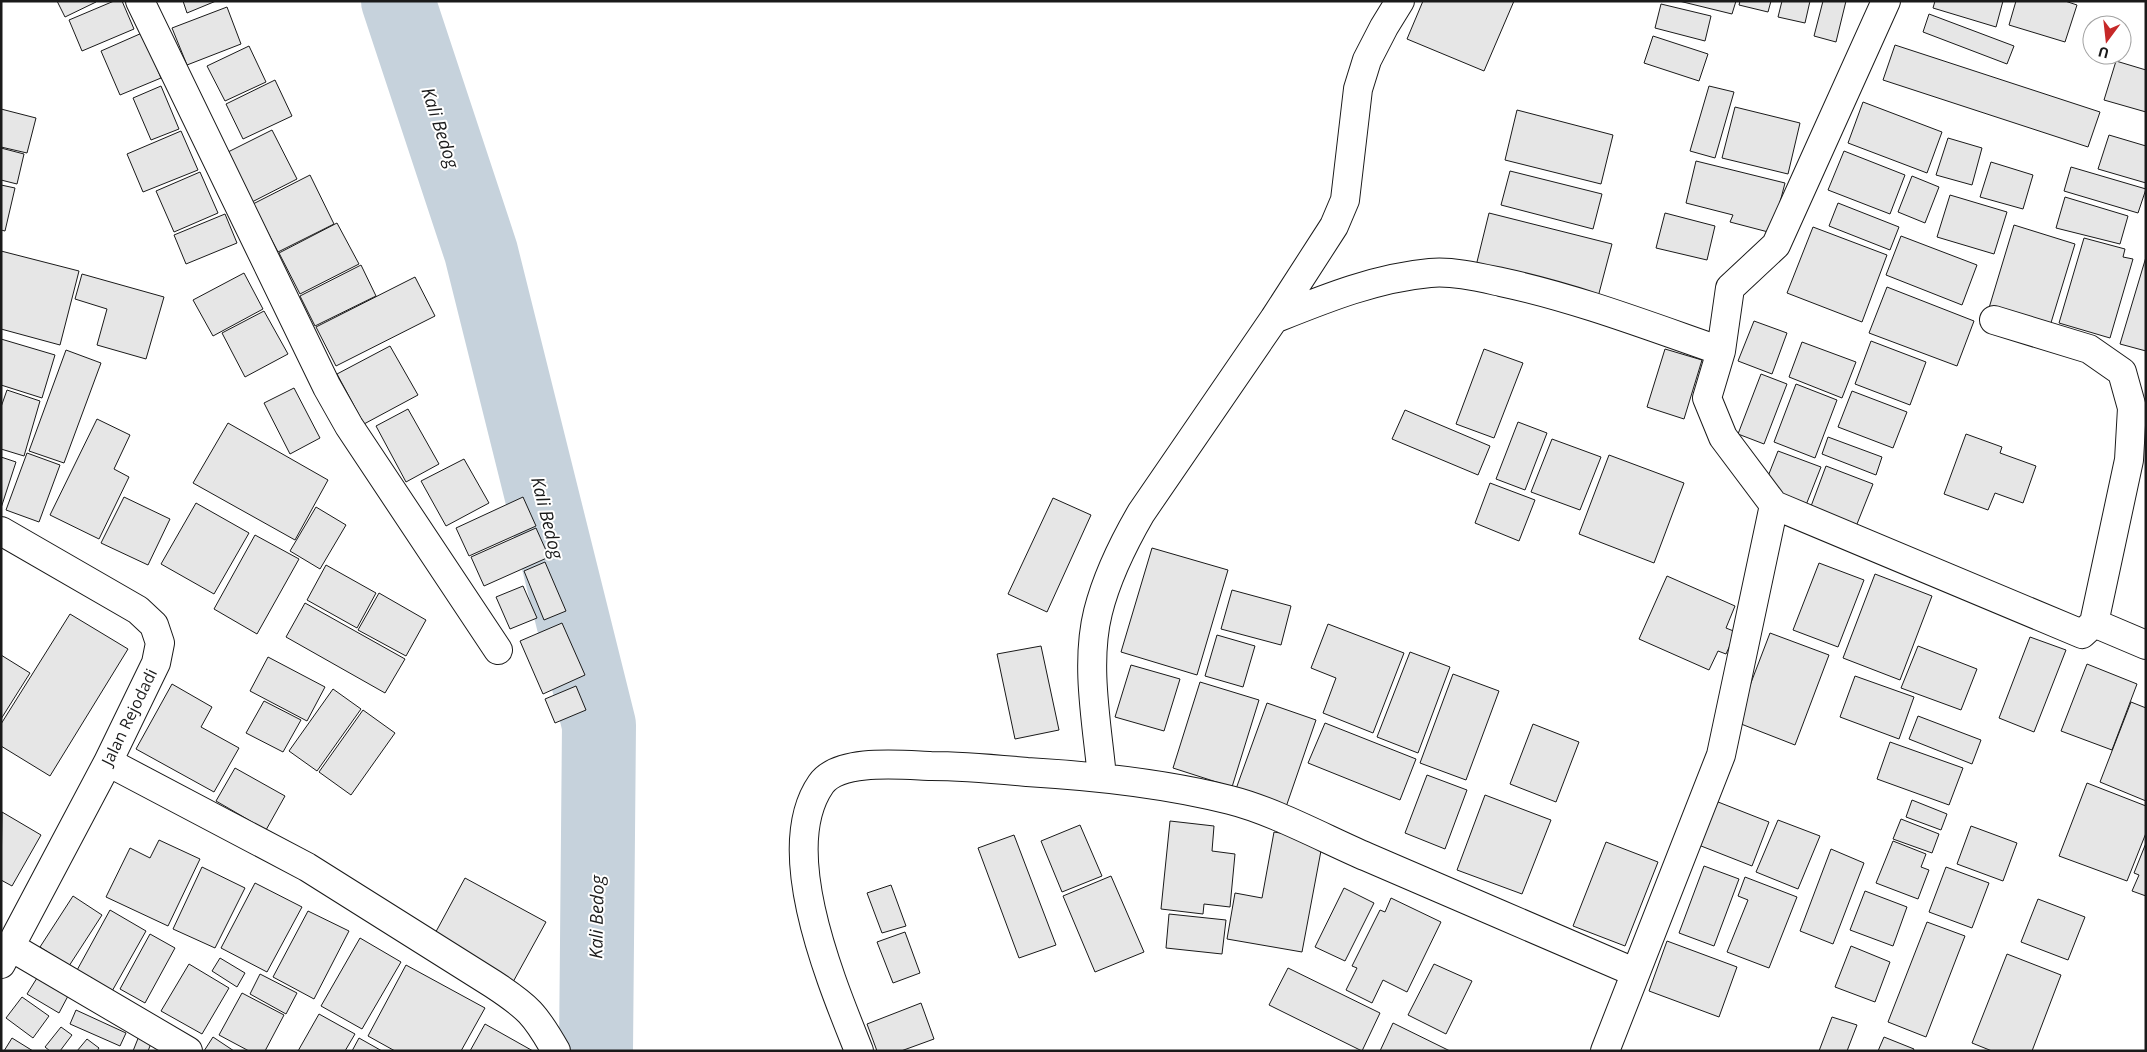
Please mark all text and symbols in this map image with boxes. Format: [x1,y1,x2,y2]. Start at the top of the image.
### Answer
north arrow [2082,15,2132,65]
text: U [2096,42,2111,64]
water label: Kali Bedog [417,84,465,172]
water label: Kali Bedog [526,474,570,562]
street label: Jalan Rejodadi [95,665,162,771]
water label: Kali Bedog [583,874,609,959]

